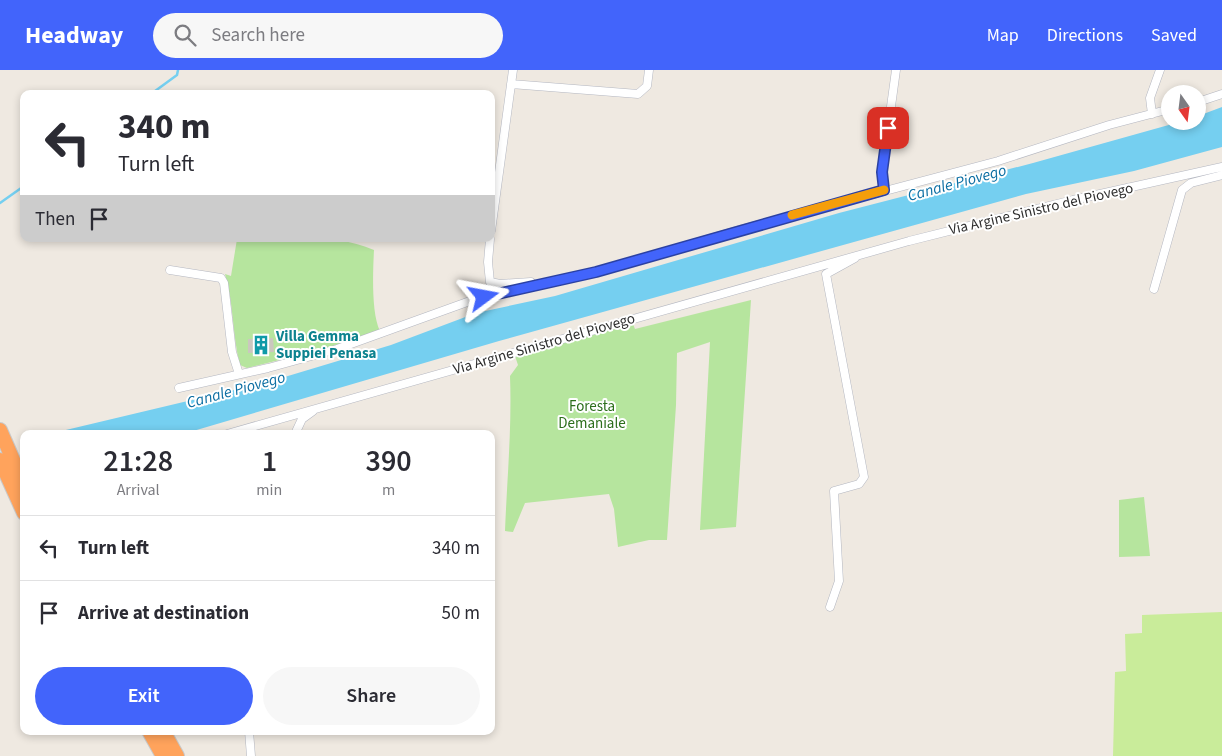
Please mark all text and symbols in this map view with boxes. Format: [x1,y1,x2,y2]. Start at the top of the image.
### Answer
search box [153,13,503,58]
text: Headway [25,18,123,53]
icon: search [171,21,199,49]
text: Search here [211,22,305,49]
text: Map [987,23,1019,48]
text: Directions [1047,23,1123,48]
text: Saved [1151,23,1197,48]
north arrow [1161,85,1206,130]
map controls [1161,85,1206,130]
text: 340 m [118,102,210,152]
pin [867,107,909,149]
icon: left [35,110,100,175]
icon: arrive [874,114,902,142]
text: Turn left [118,148,194,180]
water label: Canale Piovego [905,159,1009,207]
street label: Via Argine Sinistro del Piovego [947,178,1135,240]
icon: arrive [85,205,113,233]
text: Then [35,206,75,233]
position arrow [457,270,509,322]
street label: Via Argine Sinistro del Piovego [451,308,637,380]
place label: Villa Gemma Suppiei Penasa [275,326,377,364]
building icon: Villa Gemma Suppiei Penasa [250,334,272,356]
water label: Canale Piovego [184,366,288,414]
park label: Foresta Demaniale [558,396,626,434]
text: 21:28 [103,440,173,483]
text: 1 [262,440,277,483]
text: 390 [366,440,412,483]
text: Arrival [117,479,160,501]
text: min [256,479,282,501]
text: m [382,479,395,501]
icon: left [35,534,63,562]
text: Turn left [78,535,149,562]
text: 340 m [432,535,480,562]
icon: arrive [35,599,63,627]
text: Arrive at destination [78,600,249,627]
text: 50 m [442,600,480,627]
button: Exit [35,667,253,725]
button: Share [263,667,480,725]

